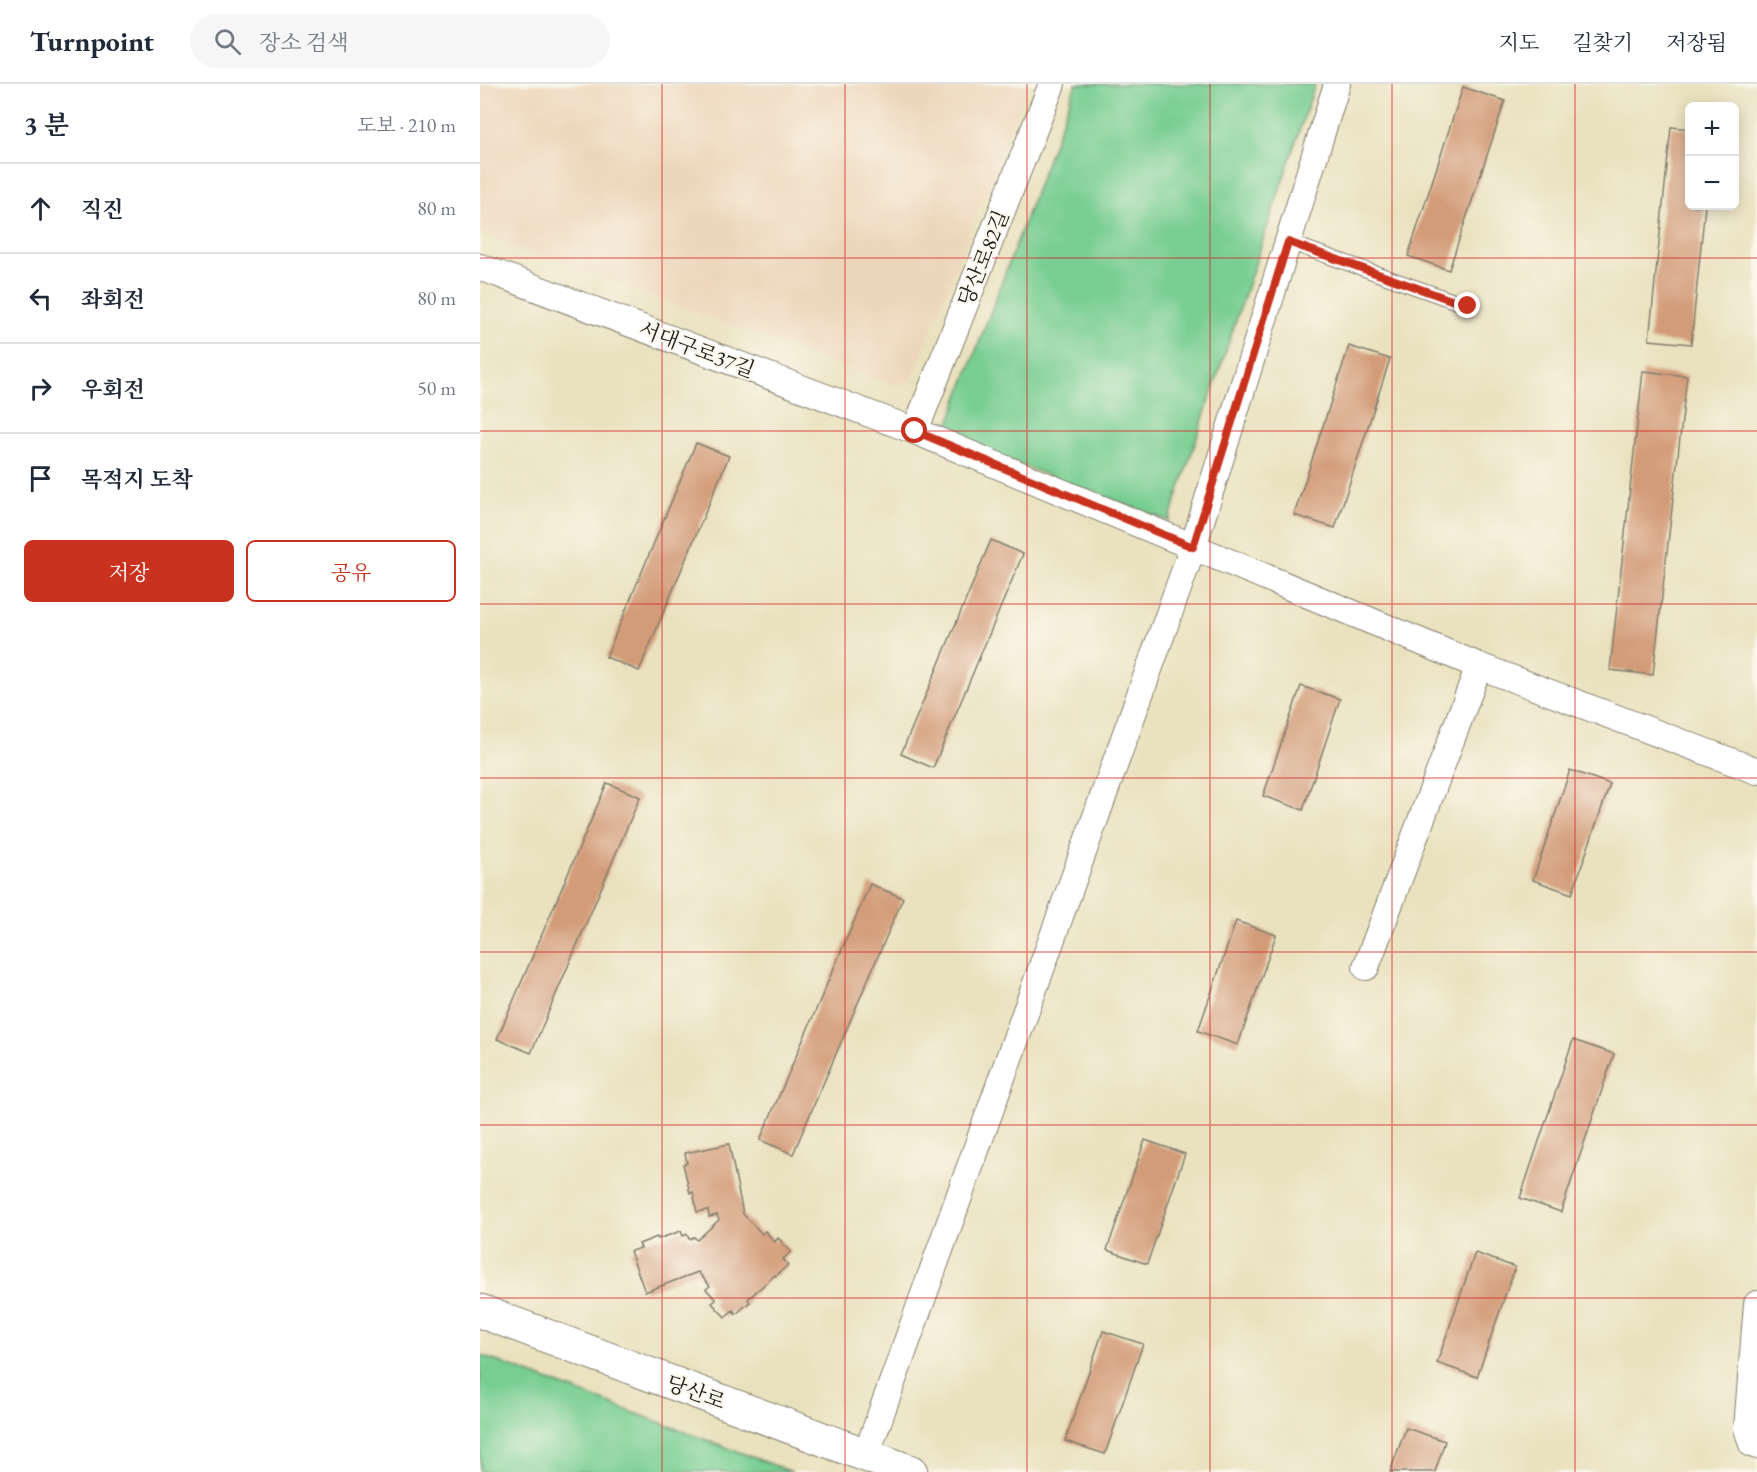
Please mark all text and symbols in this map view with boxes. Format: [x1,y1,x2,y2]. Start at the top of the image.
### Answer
search box [190,14,610,68]
text: Turnpoint [30,23,154,59]
icon: search [211,25,244,58]
text: 장소 검색 [259,28,348,57]
text: 지도 [1499,29,1539,56]
text: 길찾기 [1572,29,1633,56]
text: 저장됨 [1666,29,1727,56]
map controls [1685,102,1739,210]
button: + [1685,102,1739,156]
text: 3 분 [24,108,69,142]
text: 도보 · 210 m [357,112,456,138]
button: − [1685,156,1739,210]
icon: ahead [24,192,57,225]
text: 직진 [81,195,124,224]
text: 80 m [417,195,456,221]
street label: 당산로82길 [952,206,1014,310]
icon: left [24,282,57,315]
text: 좌회전 [81,285,145,314]
text: 80 m [417,285,456,311]
route end [1454,292,1480,318]
street label: 서대구로37길 [635,315,759,383]
icon: right [24,372,57,405]
text: 우회전 [81,375,145,404]
text: 50 m [417,375,456,401]
route start [901,417,927,443]
icon: arrive [24,462,57,495]
text: 목적지 도착 [81,465,192,494]
button: 저장 [24,540,234,602]
button: 공유 [246,540,456,602]
street label: 당산로 [663,1369,729,1415]

